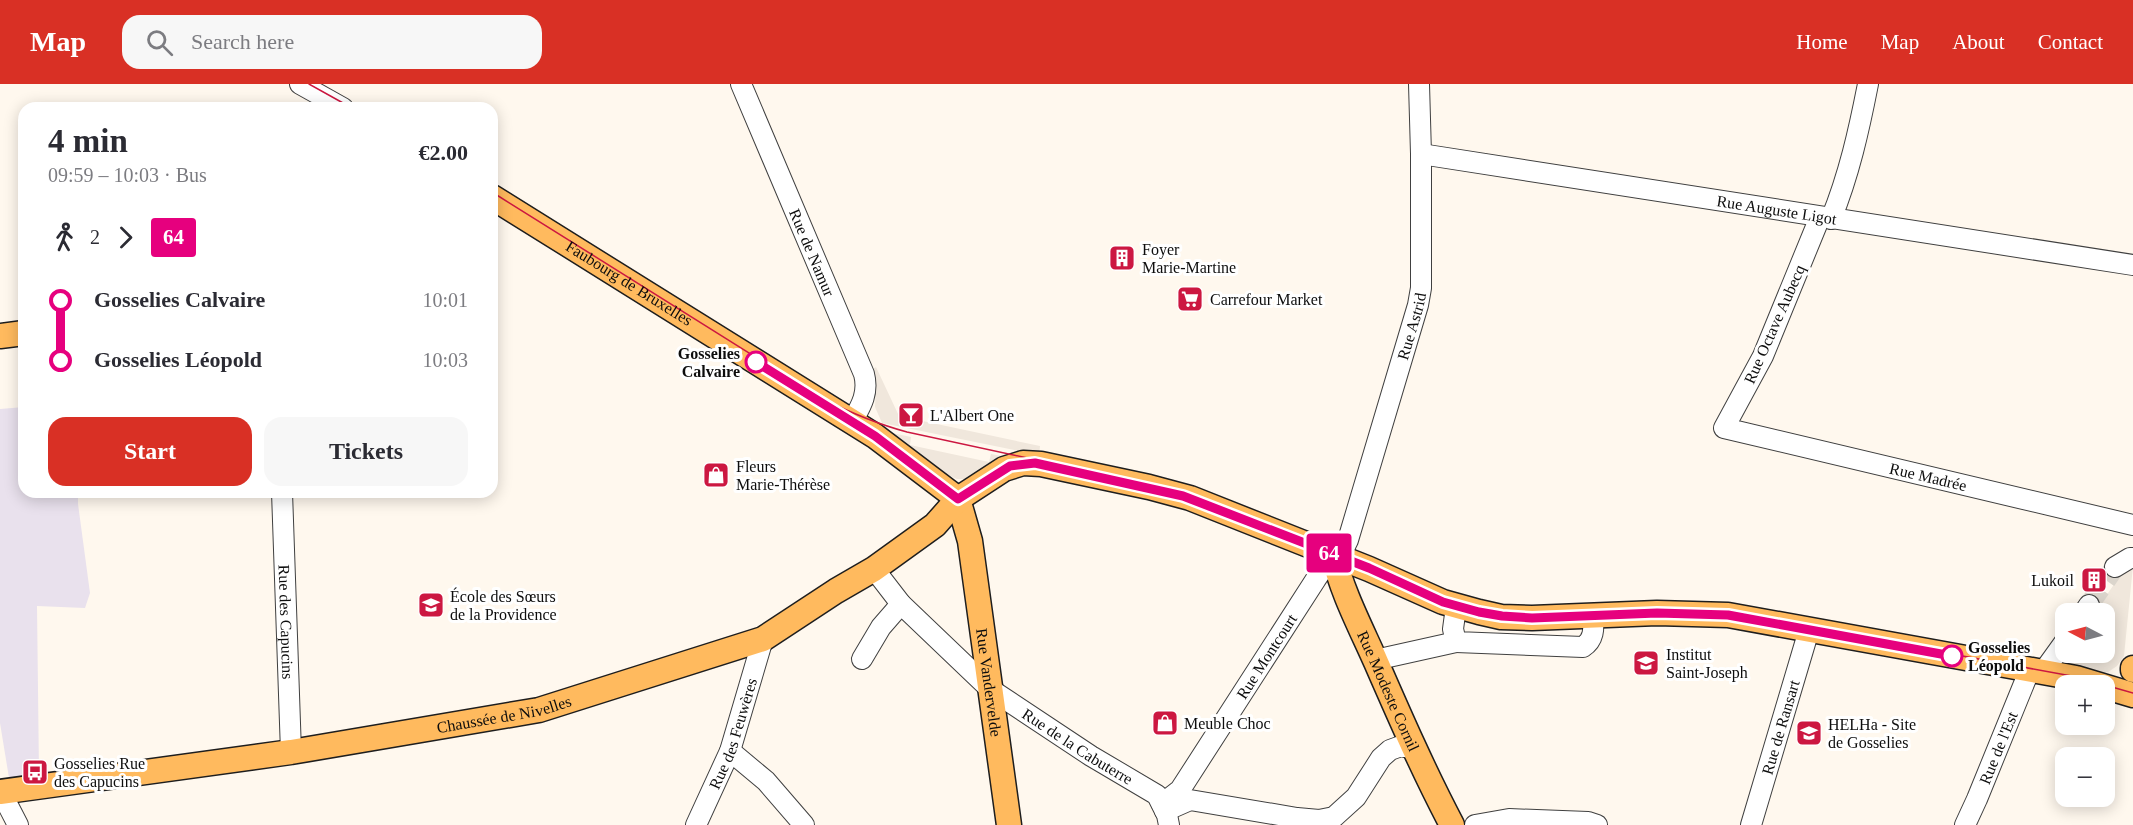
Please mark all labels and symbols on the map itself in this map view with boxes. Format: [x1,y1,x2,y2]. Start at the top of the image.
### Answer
street label: Rue Auguste Ligot [1716,192,1838,228]
street label: Rue de Namur [786,206,838,300]
street label: Faubourg de Bruxelles [563,237,695,329]
place label: Foyer Marie-Martine [1142,241,1236,276]
building icon: Foyer Marie-Martine [1107,243,1137,273]
street label: Rue Octave Aubecq [1741,262,1809,387]
supermarket icon: Carrefour Market [1175,284,1205,314]
place label: Carrefour Market [1210,291,1323,308]
street label: Rue Astrid [1394,291,1429,362]
place label: Gosselies Calvaire [678,345,740,380]
marker: Gosselies Calvaire [745,351,767,373]
bar icon: L'Albert One [896,400,926,430]
place label: L'Albert One [930,407,1014,424]
place label: Fleurs Marie-Thérèse [736,458,830,493]
shop icon: Fleurs Marie-Thérèse [701,460,731,490]
street label: Rue Madrée [1888,460,1968,494]
line badge: 64 [1302,534,1356,572]
street label: Rue des Capucins [276,564,296,680]
building icon: Lukoil [2079,565,2109,595]
place label: Lukoil [2031,572,2075,589]
place label: École des Sœurs de la Providence [450,587,557,623]
school or university icon: École des Sœurs de la Providence [416,590,446,620]
north arrow [2055,603,2115,663]
street label: Rue Montcourt [1233,610,1300,702]
street label: Rue Vandervelde [973,627,1005,738]
street label: Rue Modeste Cornil [1354,628,1423,754]
place label: Gosselies Léopold [1968,639,2030,675]
marker: Gosselies Léopold [1941,645,1963,667]
place label: Institut Saint-Joseph [1666,646,1748,682]
school or university icon: Institut Saint-Joseph [1631,648,1661,678]
street label: Rue des Feuwères [706,676,760,792]
street label: Rue de Ransart [1758,678,1803,777]
street label: Chaussée de Nivelles [435,692,573,736]
street label: Rue de la Cabuterre [1019,705,1136,788]
shop icon: Meuble Choc [1150,708,1180,738]
street label: Rue de l'Est [1976,709,2021,787]
place label: Meuble Choc [1184,715,1271,732]
place label: HELHa - Site de Gosselies [1828,716,1916,751]
school or university icon: HELHa - Site de Gosselies [1794,718,1824,748]
place label: Gosselies Rue des Capucins [54,755,145,791]
bus stop icon: Gosselies Rue des Capucins [20,757,50,787]

